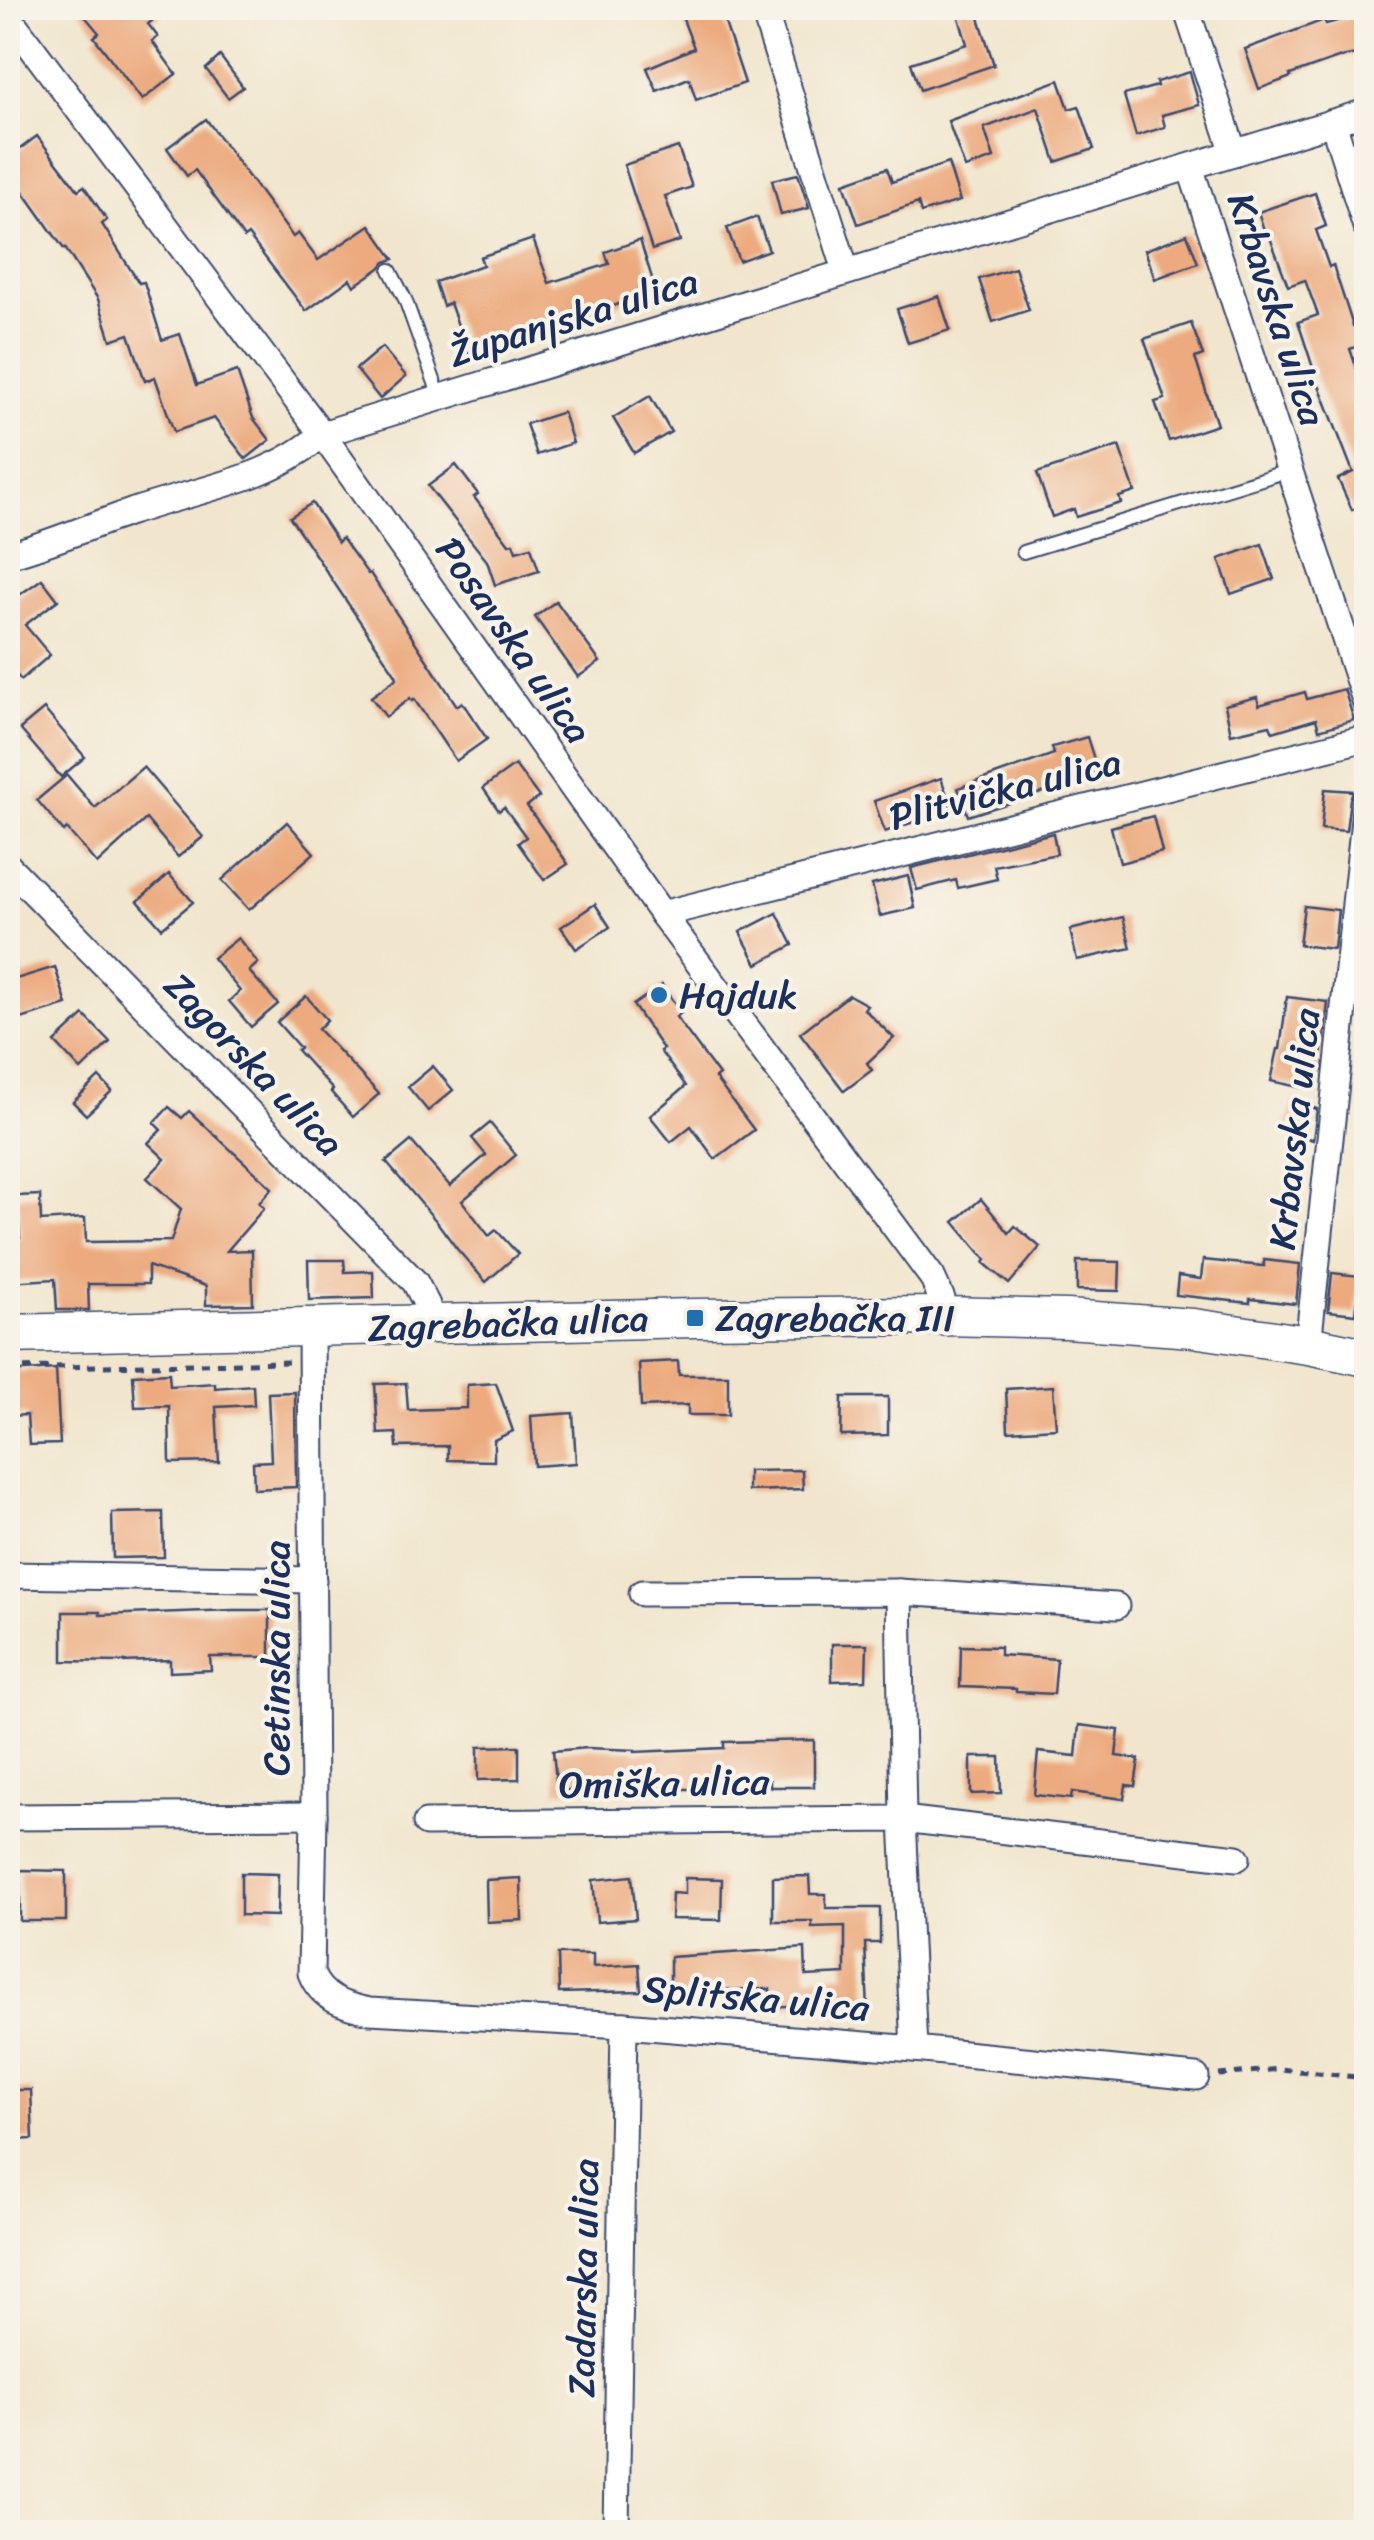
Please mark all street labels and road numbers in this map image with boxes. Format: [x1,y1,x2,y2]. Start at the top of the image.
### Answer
street label: Krbavska ulica [1207,184,1346,435]
street label: Županjska ulica [440,248,706,387]
street label: Posavska ulica [417,522,610,758]
street label: Plitvička ulica [882,728,1128,851]
street label: Zagorska ulica [147,955,360,1173]
street label: Krbavska ulica [1249,1004,1341,1253]
street label: Zagrebačka ulica [366,1285,650,1362]
street label: Cetinska ulica [243,1540,310,1776]
street label: Omiška ulica [558,1748,771,1819]
street label: Splitska ulica [640,1955,873,2042]
street label: Zadarska ulica [548,2158,619,2398]

